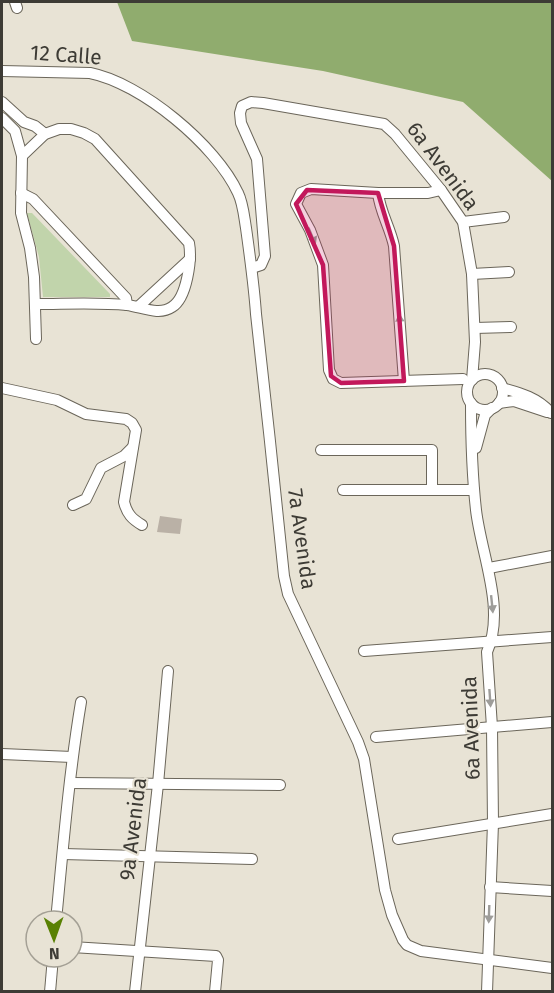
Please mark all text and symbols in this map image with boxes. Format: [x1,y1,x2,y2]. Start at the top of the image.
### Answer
street label: 12 Calle [29,40,103,70]
street label: 6a Avenida [401,117,485,215]
one-way arrow [307,227,316,244]
one-way arrow [395,313,405,332]
street label: 7a Avenida [282,487,322,591]
one-way arrow [487,595,497,614]
street label: 6a Avenida [456,676,486,780]
one-way arrow [486,689,495,708]
street label: 9a Avenida [114,776,152,882]
one-way arrow [484,905,494,924]
north arrow [24,909,84,969]
text: N [49,944,60,963]

